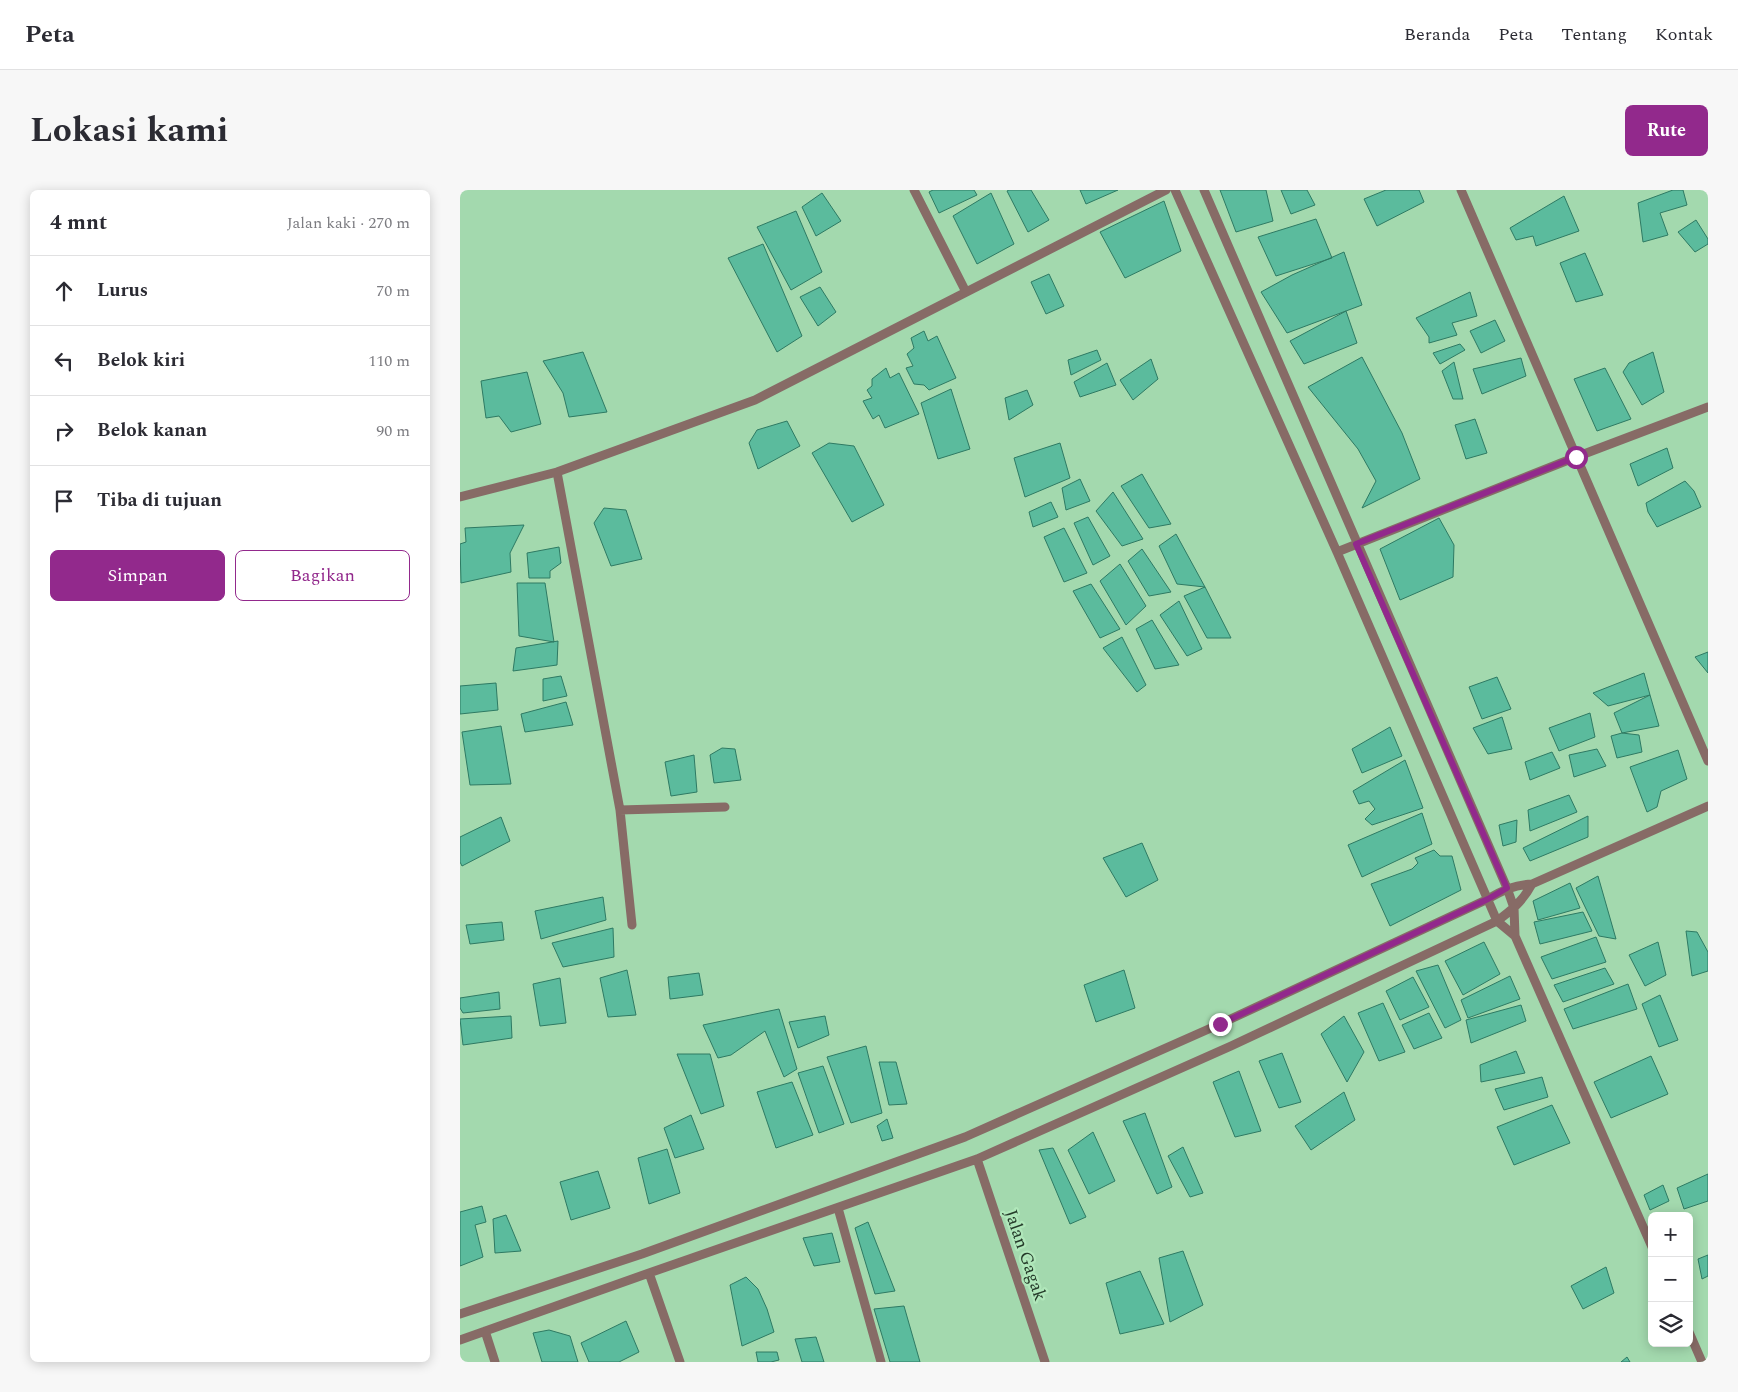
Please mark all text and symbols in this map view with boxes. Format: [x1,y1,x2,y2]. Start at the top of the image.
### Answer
text: Peta [25,17,75,53]
text: Beranda [1404,21,1470,48]
text: Peta [1498,21,1533,48]
text: Tentang [1561,21,1627,48]
text: Kontak [1655,21,1713,48]
text: Lokasi kami [30,104,229,157]
button: Rute [1625,105,1708,156]
text: 4 mnt [50,207,107,239]
text: Jalan kaki · 270 m [287,211,410,235]
text: Lurus [97,276,148,305]
icon: ahead [50,277,78,305]
text: 70 m [376,279,410,303]
text: Belok kiri [97,346,185,375]
icon: left [50,347,78,375]
text: 110 m [368,349,410,373]
text: Belok kanan [97,416,207,445]
icon: right [50,417,78,445]
text: 90 m [376,419,410,443]
route start [1565,446,1588,469]
text: Tiba di tujuan [97,486,222,515]
icon: arrive [50,487,78,515]
button: Simpan [50,550,225,601]
button: Bagikan [235,550,410,601]
route end [1209,1013,1232,1036]
street label: Jalan Gagak [997,1206,1054,1305]
map controls [1648,1212,1693,1347]
button: + [1648,1212,1693,1257]
button: − [1648,1257,1693,1302]
button: layers [1648,1302,1693,1347]

